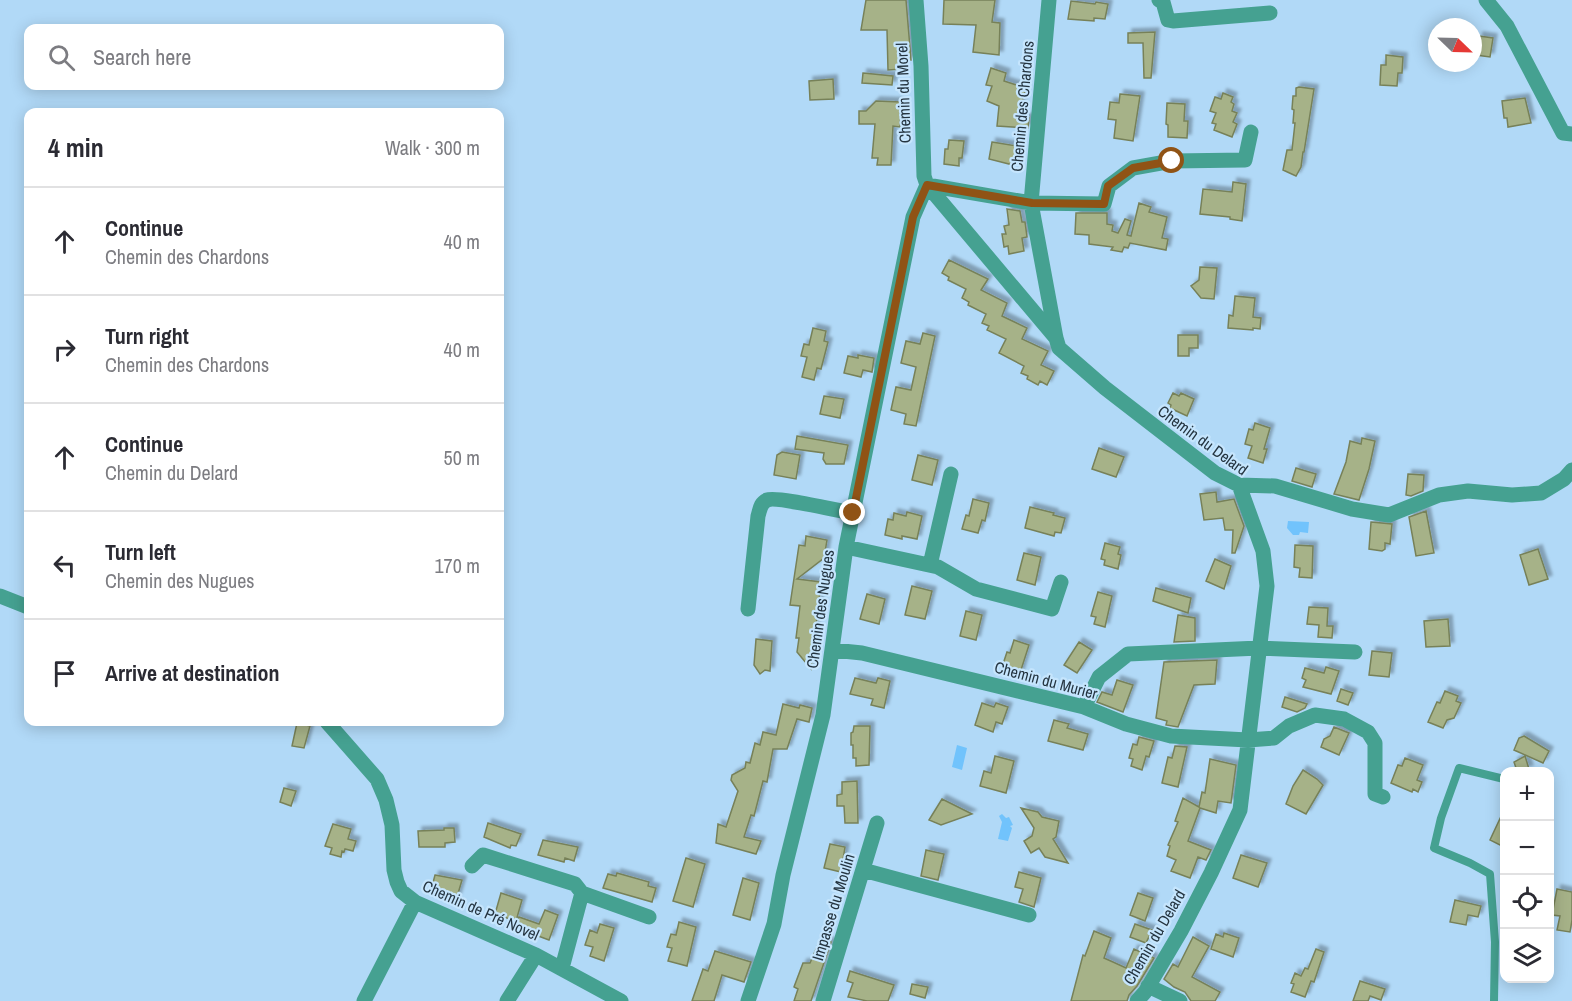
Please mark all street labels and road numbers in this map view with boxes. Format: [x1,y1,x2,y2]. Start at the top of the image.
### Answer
street label: Chemin des Chardons [1005,40,1039,172]
street label: Chemin du Morel [890,42,916,144]
street label: Chemin du Delard [1153,400,1253,480]
street label: Chemin des Nugues [801,548,839,670]
street label: Chemin du Murier [992,656,1101,704]
street label: Impasse du Moulin [806,851,860,963]
street label: Chemin de Pré Novel [419,874,543,946]
street label: Chemin du Delard [1118,885,1190,989]

